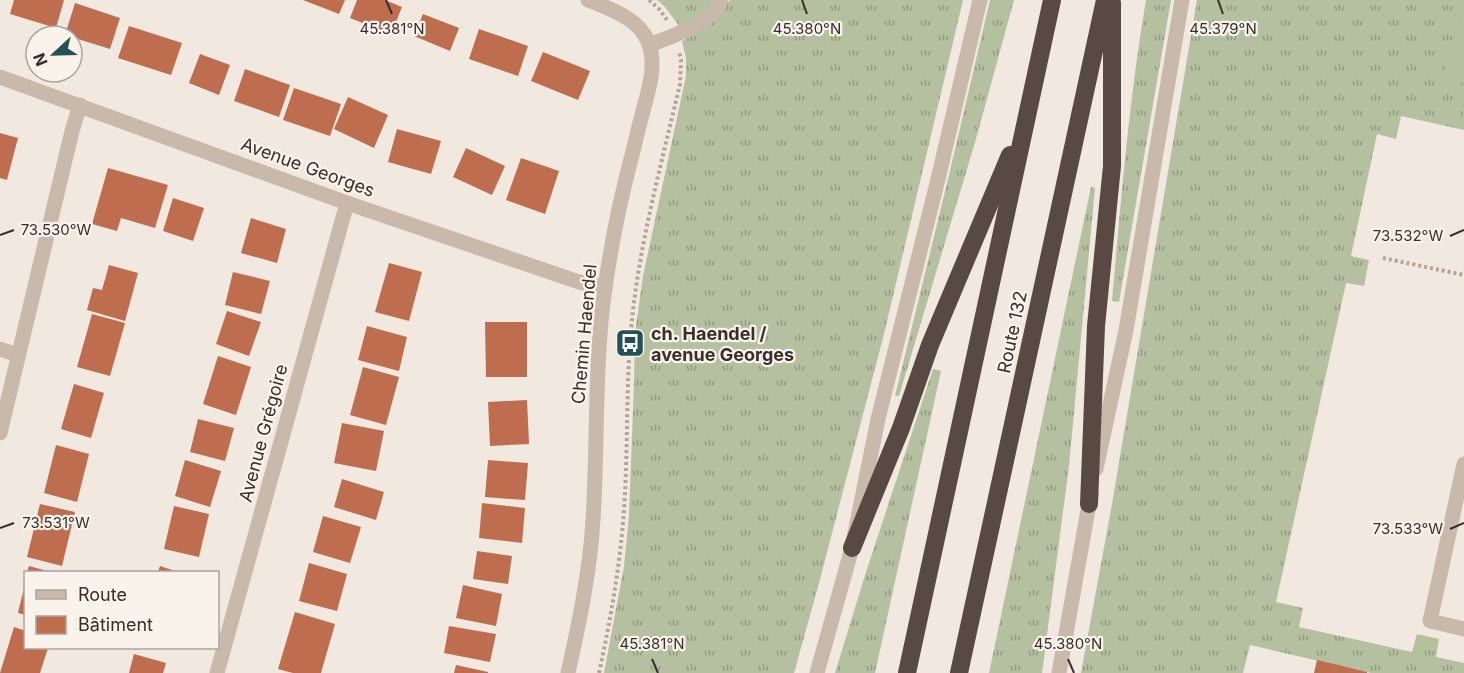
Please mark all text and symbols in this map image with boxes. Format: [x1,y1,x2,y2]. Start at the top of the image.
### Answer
text: 45.381°N [359,19,425,38]
text: 45.380°N [773,19,841,38]
text: 45.379°N [1189,19,1257,38]
north arrow [24,24,84,84]
text: N [29,50,52,69]
street label: Avenue Georges [238,133,378,201]
text: 73.530°W [21,220,92,239]
text: 73.532°W [1373,226,1443,245]
street label: Chemin Haendel [567,263,601,405]
street label: Route 132 [993,289,1031,375]
place label: ch. Haendel / avenue Georges [651,323,794,365]
bus stop icon: ch. Haendel / avenue Georges [614,327,646,359]
street label: Avenue Grégoire [234,362,292,504]
text: 73.531°W [22,513,90,532]
text: 73.533°W [1373,519,1443,538]
legend [24,571,219,649]
text: Route [78,584,127,605]
text: Bâtiment [78,614,153,635]
text: 45.381°N [619,634,685,653]
text: 45.380°N [1034,634,1102,653]

